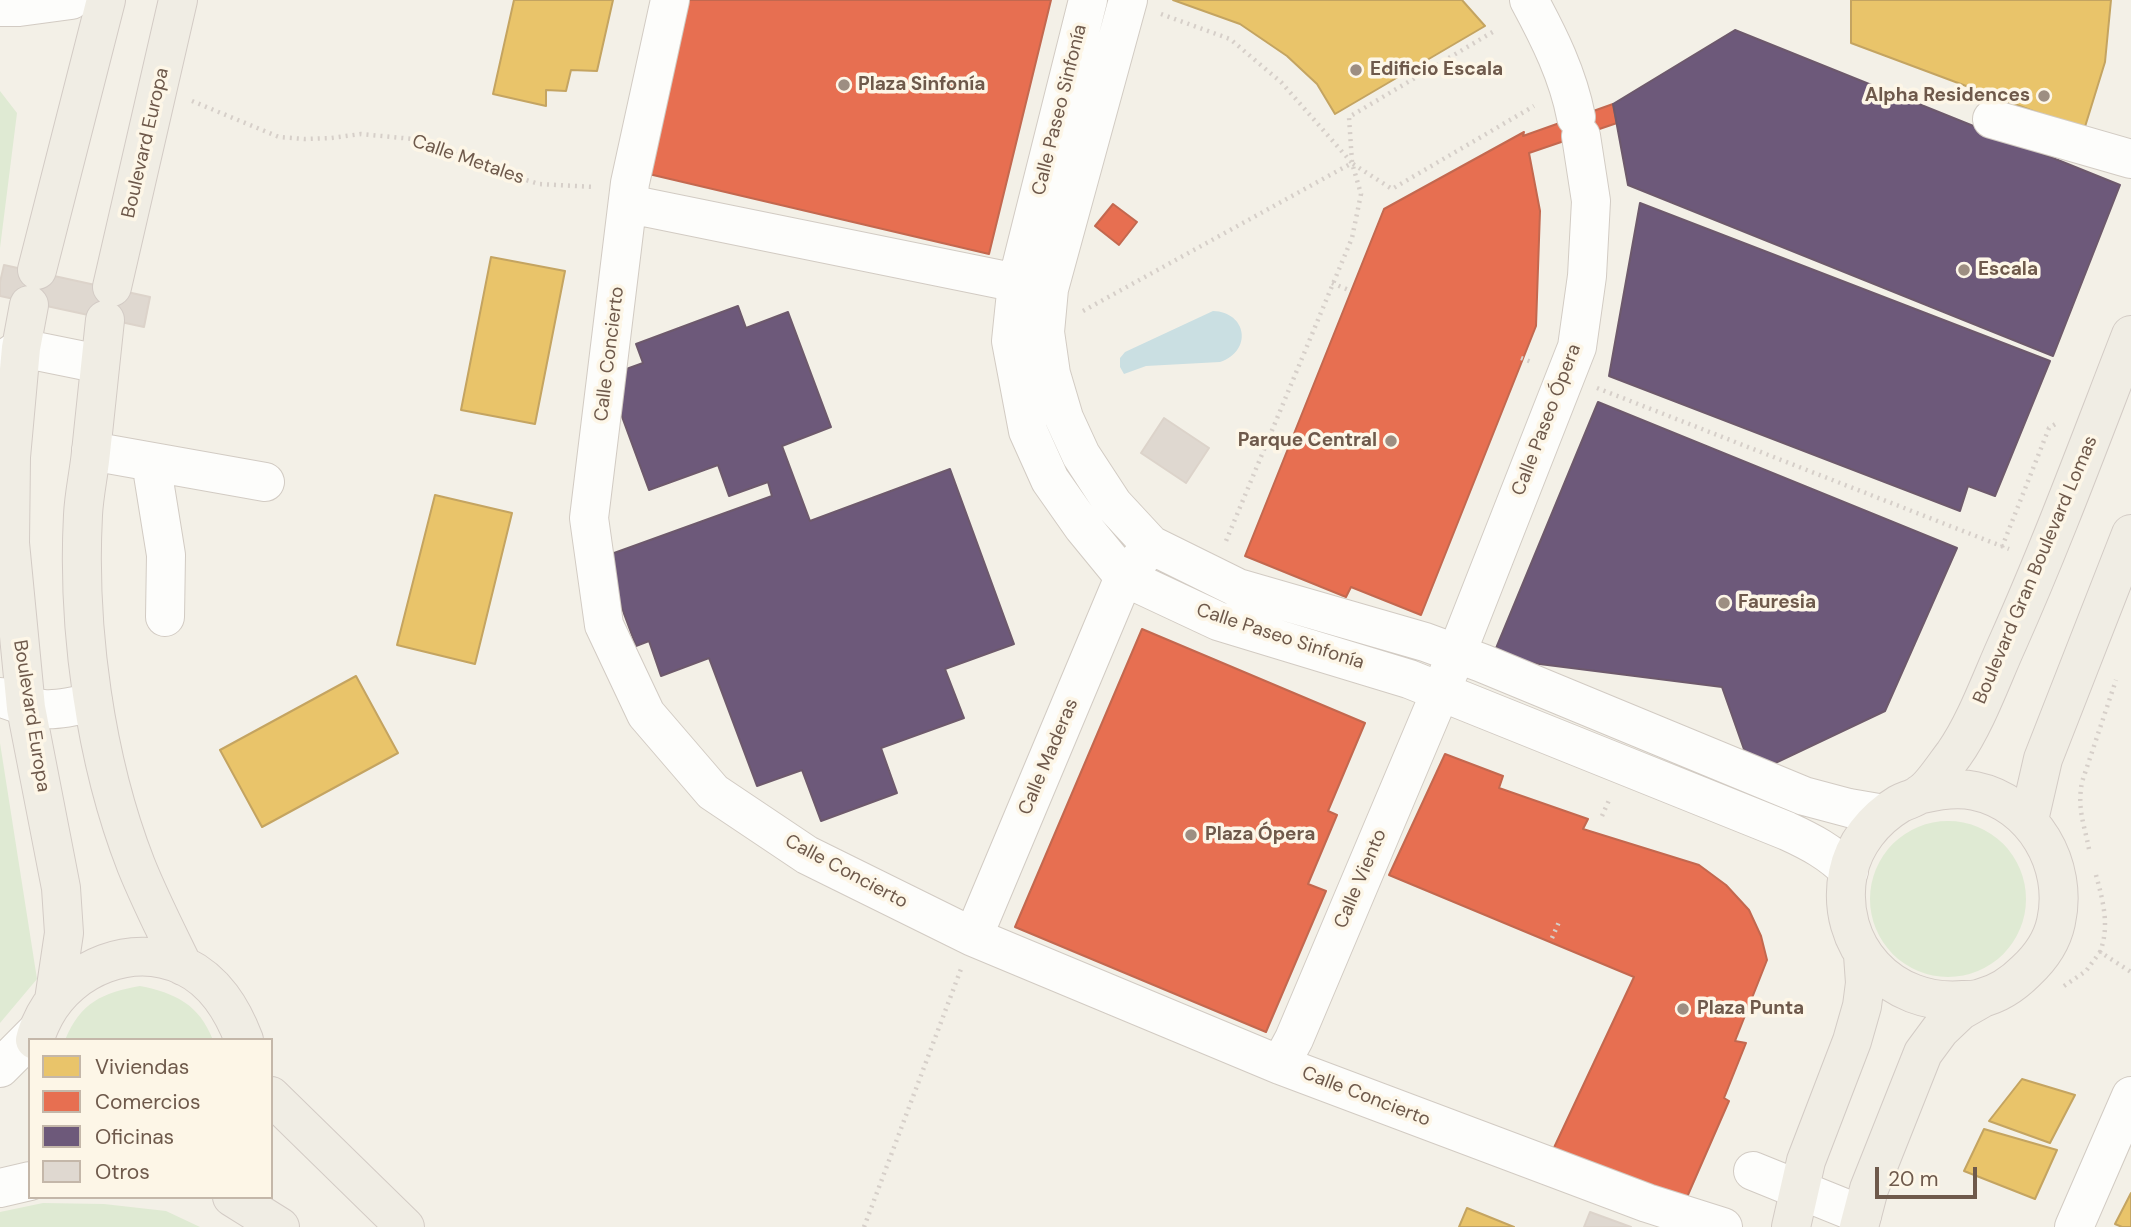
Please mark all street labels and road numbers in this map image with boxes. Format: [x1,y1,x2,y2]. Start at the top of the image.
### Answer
street label: Calle Paseo Sinfonía [1028,22,1092,198]
street label: Boulevard Europa [118,66,174,220]
street label: Calle Metales [409,130,527,190]
street label: Calle Concierto [590,285,630,423]
street label: Calle Paseo Ópera [1508,341,1586,499]
street label: Boulevard Gran Boulevard Lomas [1969,433,2103,707]
street label: Calle Paseo Sinfonía [1193,599,1367,675]
street label: Boulevard Europa [8,638,54,794]
street label: Calle Maderas [1014,695,1084,819]
street label: Calle Viento [1330,826,1392,932]
street label: Calle Concierto [781,830,911,914]
street label: Calle Concierto [1299,1062,1433,1132]

